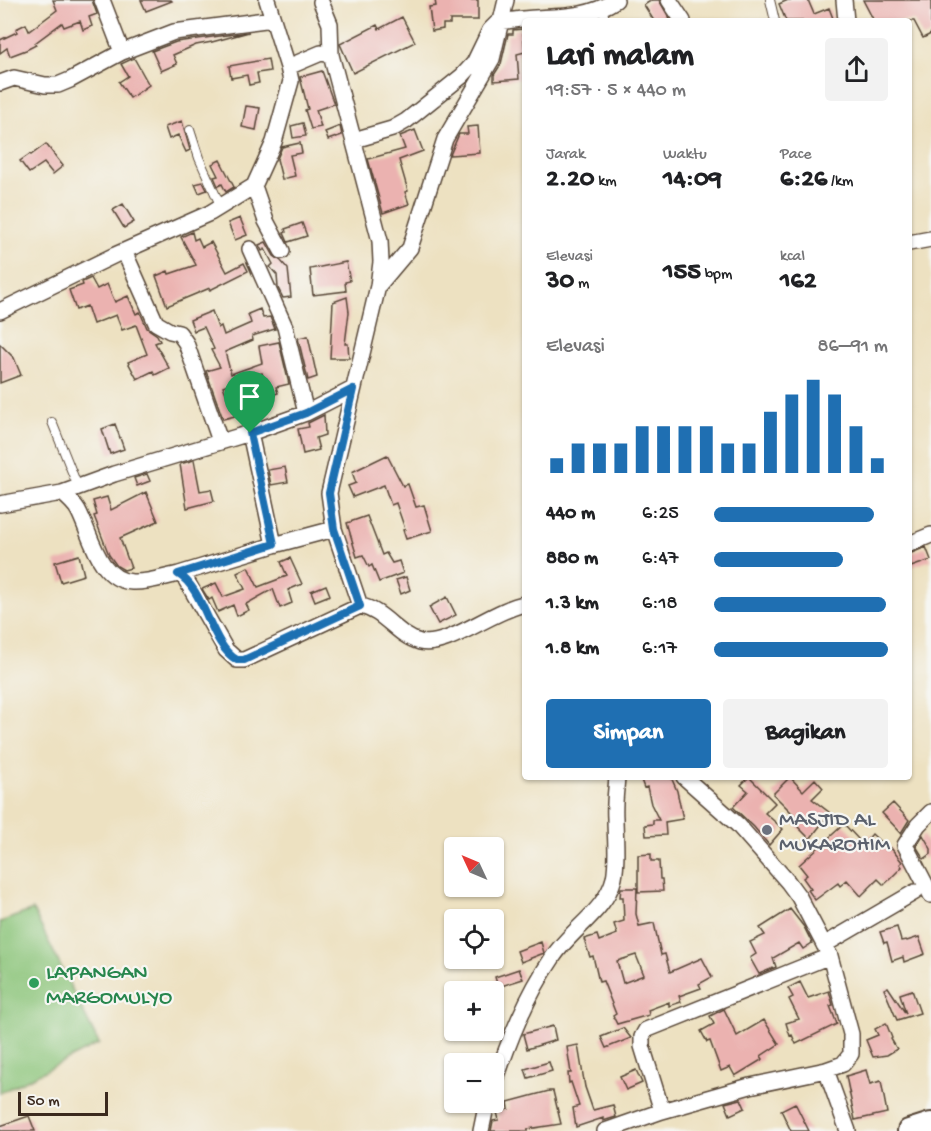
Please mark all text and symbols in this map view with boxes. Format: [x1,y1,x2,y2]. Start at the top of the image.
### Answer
text: Lari malam [546,38,694,76]
button: share [825,38,888,101]
text: 19:57 · 5 × 440 m [546,80,686,103]
text: Jarak [546,146,585,165]
text: Waktu [663,146,707,165]
text: Pace [780,146,811,165]
text: 2.20 [546,165,594,196]
text: 14:09 [663,165,722,196]
text: 6:26 [780,165,827,196]
text: km [594,173,617,192]
text: /km [827,173,853,192]
text: Elevasi [546,248,593,267]
text: kcal [780,248,805,267]
text: 155 [663,258,701,289]
text: bpm [701,266,732,285]
text: 30 [546,267,574,298]
text: 162 [780,267,816,298]
text: m [574,275,589,294]
text: Elevasi [546,336,605,359]
text: 86–91 m [818,336,888,359]
pin [224,371,275,433]
icon: arrive [233,380,266,413]
text: 440 m [546,503,595,526]
text: 6:25 [642,503,679,526]
text: 880 m [546,548,598,571]
text: 6:47 [642,548,678,571]
text: 1.3 km [546,593,599,616]
text: 6:18 [642,593,677,616]
text: 1.8 km [546,638,599,661]
text: 6:17 [642,638,677,661]
button: Simpan [546,699,711,768]
button: Bagikan [723,699,888,768]
place label: MASJID AL MUKAROHIM [779,808,891,859]
marker: MASJID AL MUKAROHIM [760,823,774,837]
north arrow [444,837,504,897]
map controls [444,837,504,1113]
button: locate [444,909,504,969]
place label: LAPANGAN MARGOMULYO [46,961,172,1012]
marker: LAPANGAN MARGOMULYO [27,976,41,990]
button: + [444,981,504,1041]
button: − [444,1053,504,1113]
scale bar [18,1089,108,1116]
text: 50 m [27,1093,60,1112]

